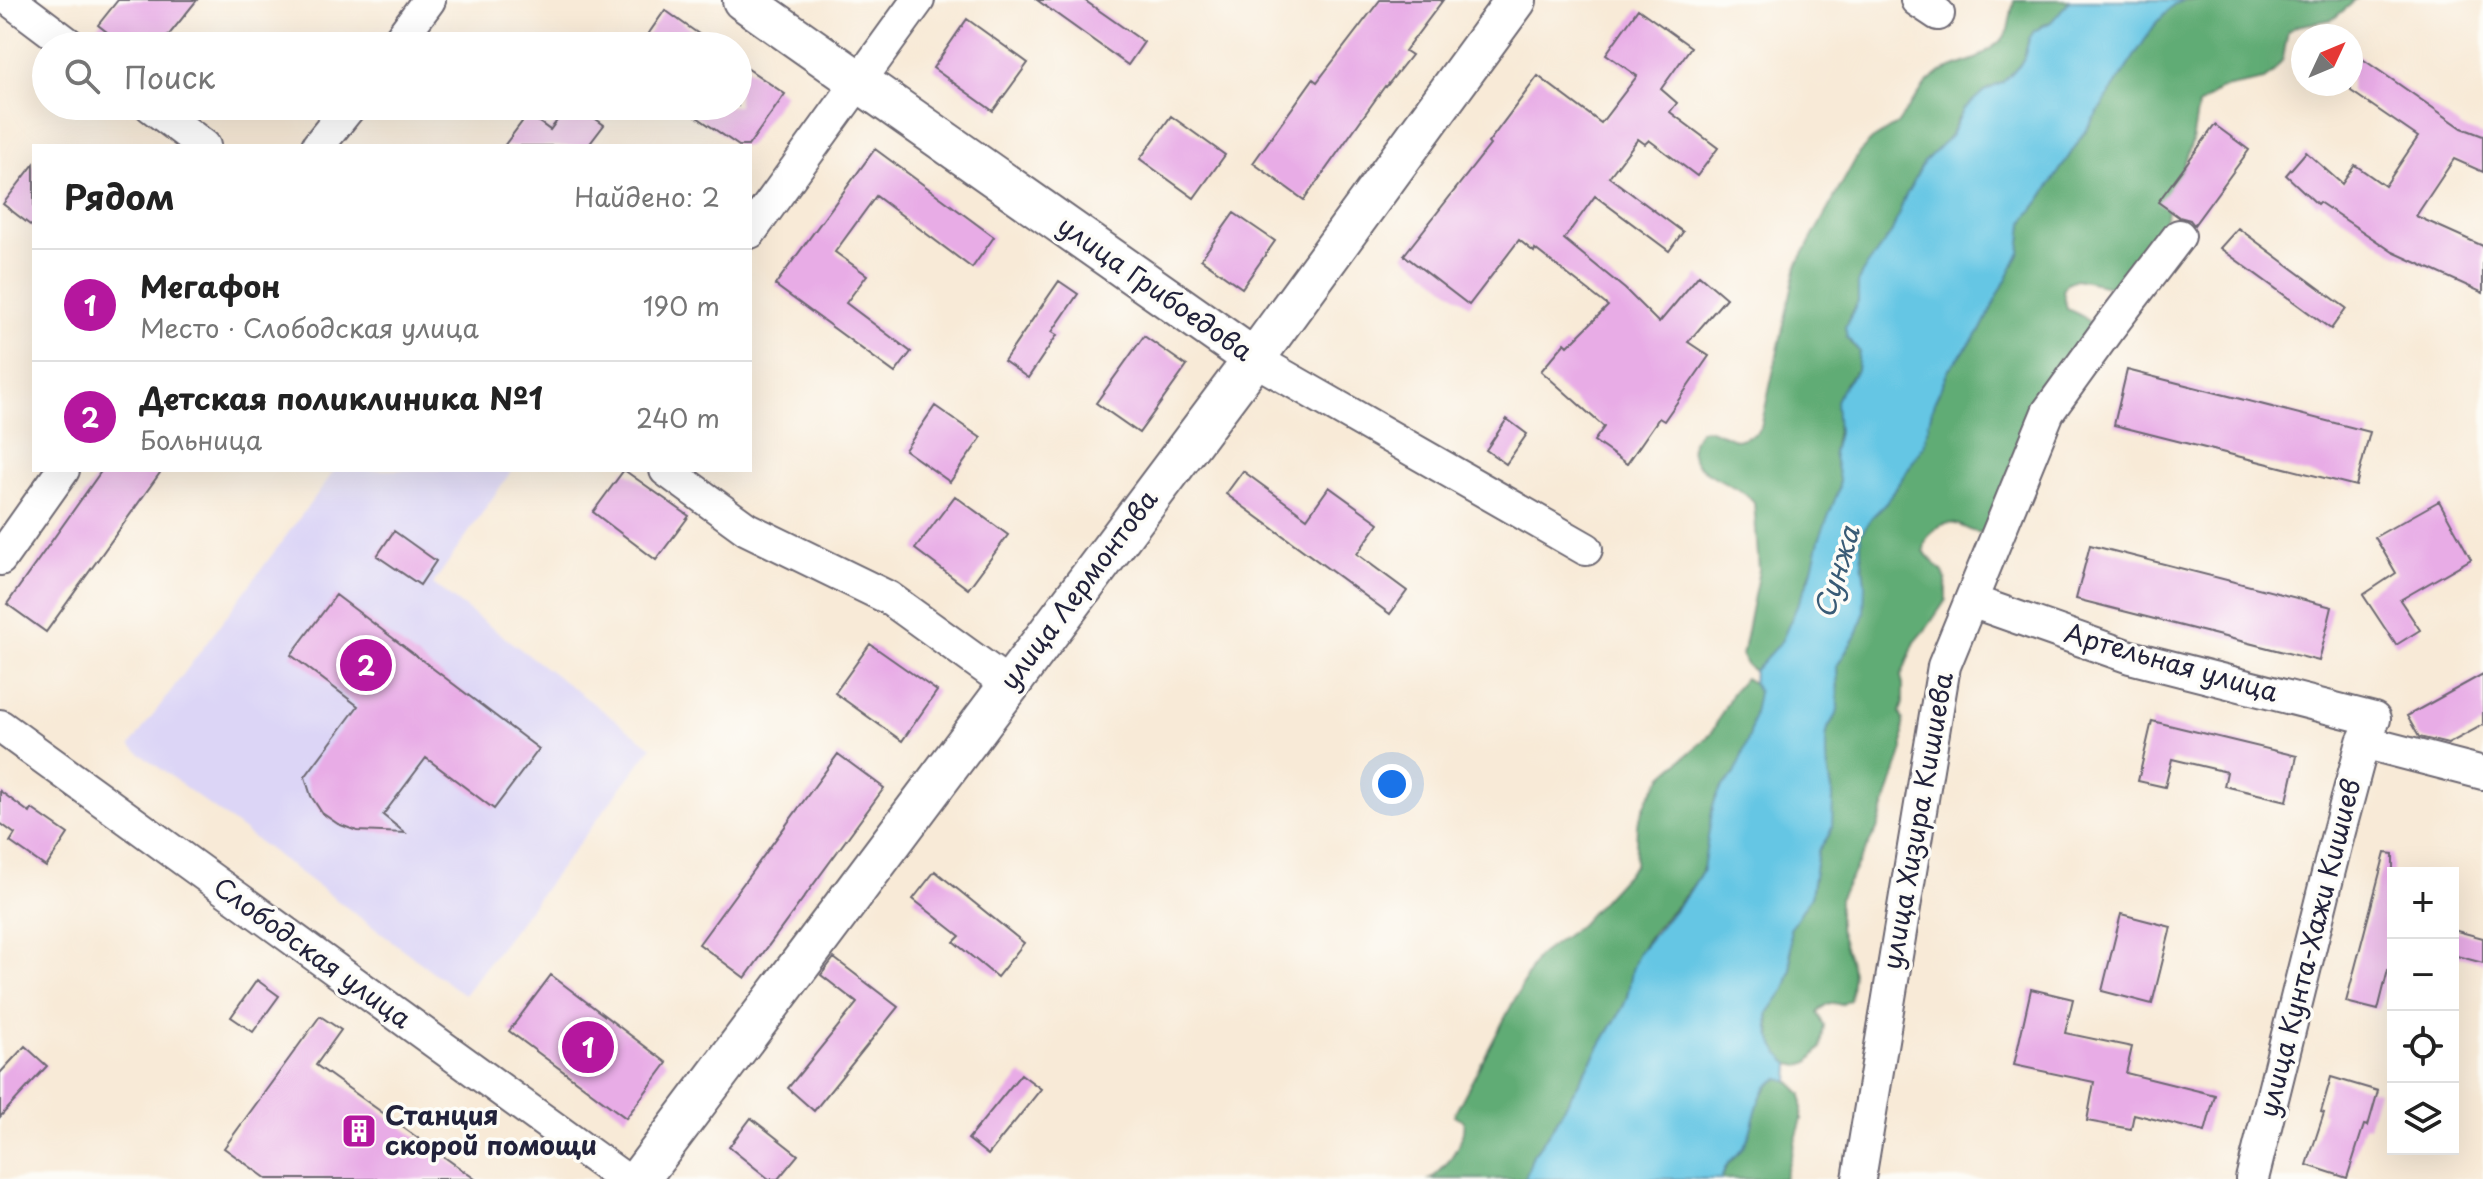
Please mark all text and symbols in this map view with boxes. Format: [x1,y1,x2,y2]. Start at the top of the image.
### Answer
north arrow [2291,24,2363,96]
search box [32,32,752,120]
icon: search [60,54,104,98]
text: Поиск [124,54,215,99]
text: Рядом [64,170,175,222]
text: Найдено: 2 [574,177,720,216]
street label: улица Грибоедова [1050,206,1262,370]
text: Мегафон [140,263,281,308]
text: 1 [84,286,96,325]
text: 190 m [643,286,720,325]
text: Место · Слободская улица [140,308,479,347]
text: Детская поликлиника №1 [140,375,543,420]
text: 2 [81,398,99,437]
text: 240 m [636,398,720,437]
text: Больница [140,420,262,459]
street label: улица Лермонтова [990,480,1167,697]
water label: Сунжа [1801,519,1870,623]
street label: Артельная улица [2060,612,2284,711]
pin: 2 [340,635,392,695]
street label: улица Хизира Кишиева [1871,668,1962,972]
your location [1372,764,1412,804]
street label: улица Кунта-Хажи Кишиев [2248,774,2369,1121]
street label: Слободская улица [206,867,420,1037]
map controls [2387,867,2459,1155]
button: + [2387,867,2459,939]
button: − [2387,939,2459,1011]
button: locate [2387,1011,2459,1083]
pin: 1 [562,1017,614,1077]
button: layers [2387,1083,2459,1155]
place label: Станция скорой помощи [385,1095,597,1164]
building icon: Станция скорой помощи [340,1112,378,1150]

